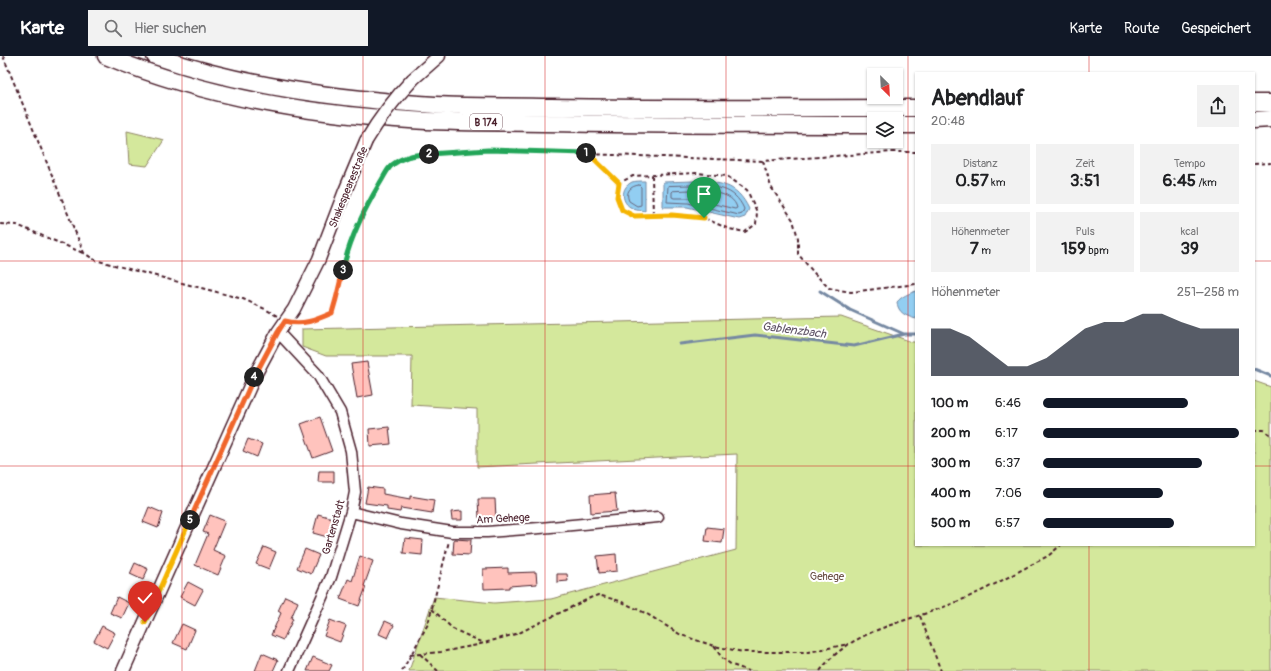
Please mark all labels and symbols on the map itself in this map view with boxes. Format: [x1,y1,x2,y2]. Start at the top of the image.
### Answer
north arrow [867,68,903,104]
road number: B 174 [470,114,502,130]
pin: 1 [576,143,596,163]
street label: Shakespearestraße [326,144,371,230]
pin: 2 [419,144,439,164]
pin [687,177,721,218]
pin: 3 [333,260,353,280]
water label: Gablenzbach [761,319,828,342]
pin: 4 [244,367,264,387]
street label: Gartenstadt [319,498,348,556]
pin: 5 [180,510,200,530]
street label: Am Gehege [476,511,531,526]
park label: Gehege [810,570,845,583]
pin [128,581,162,622]

